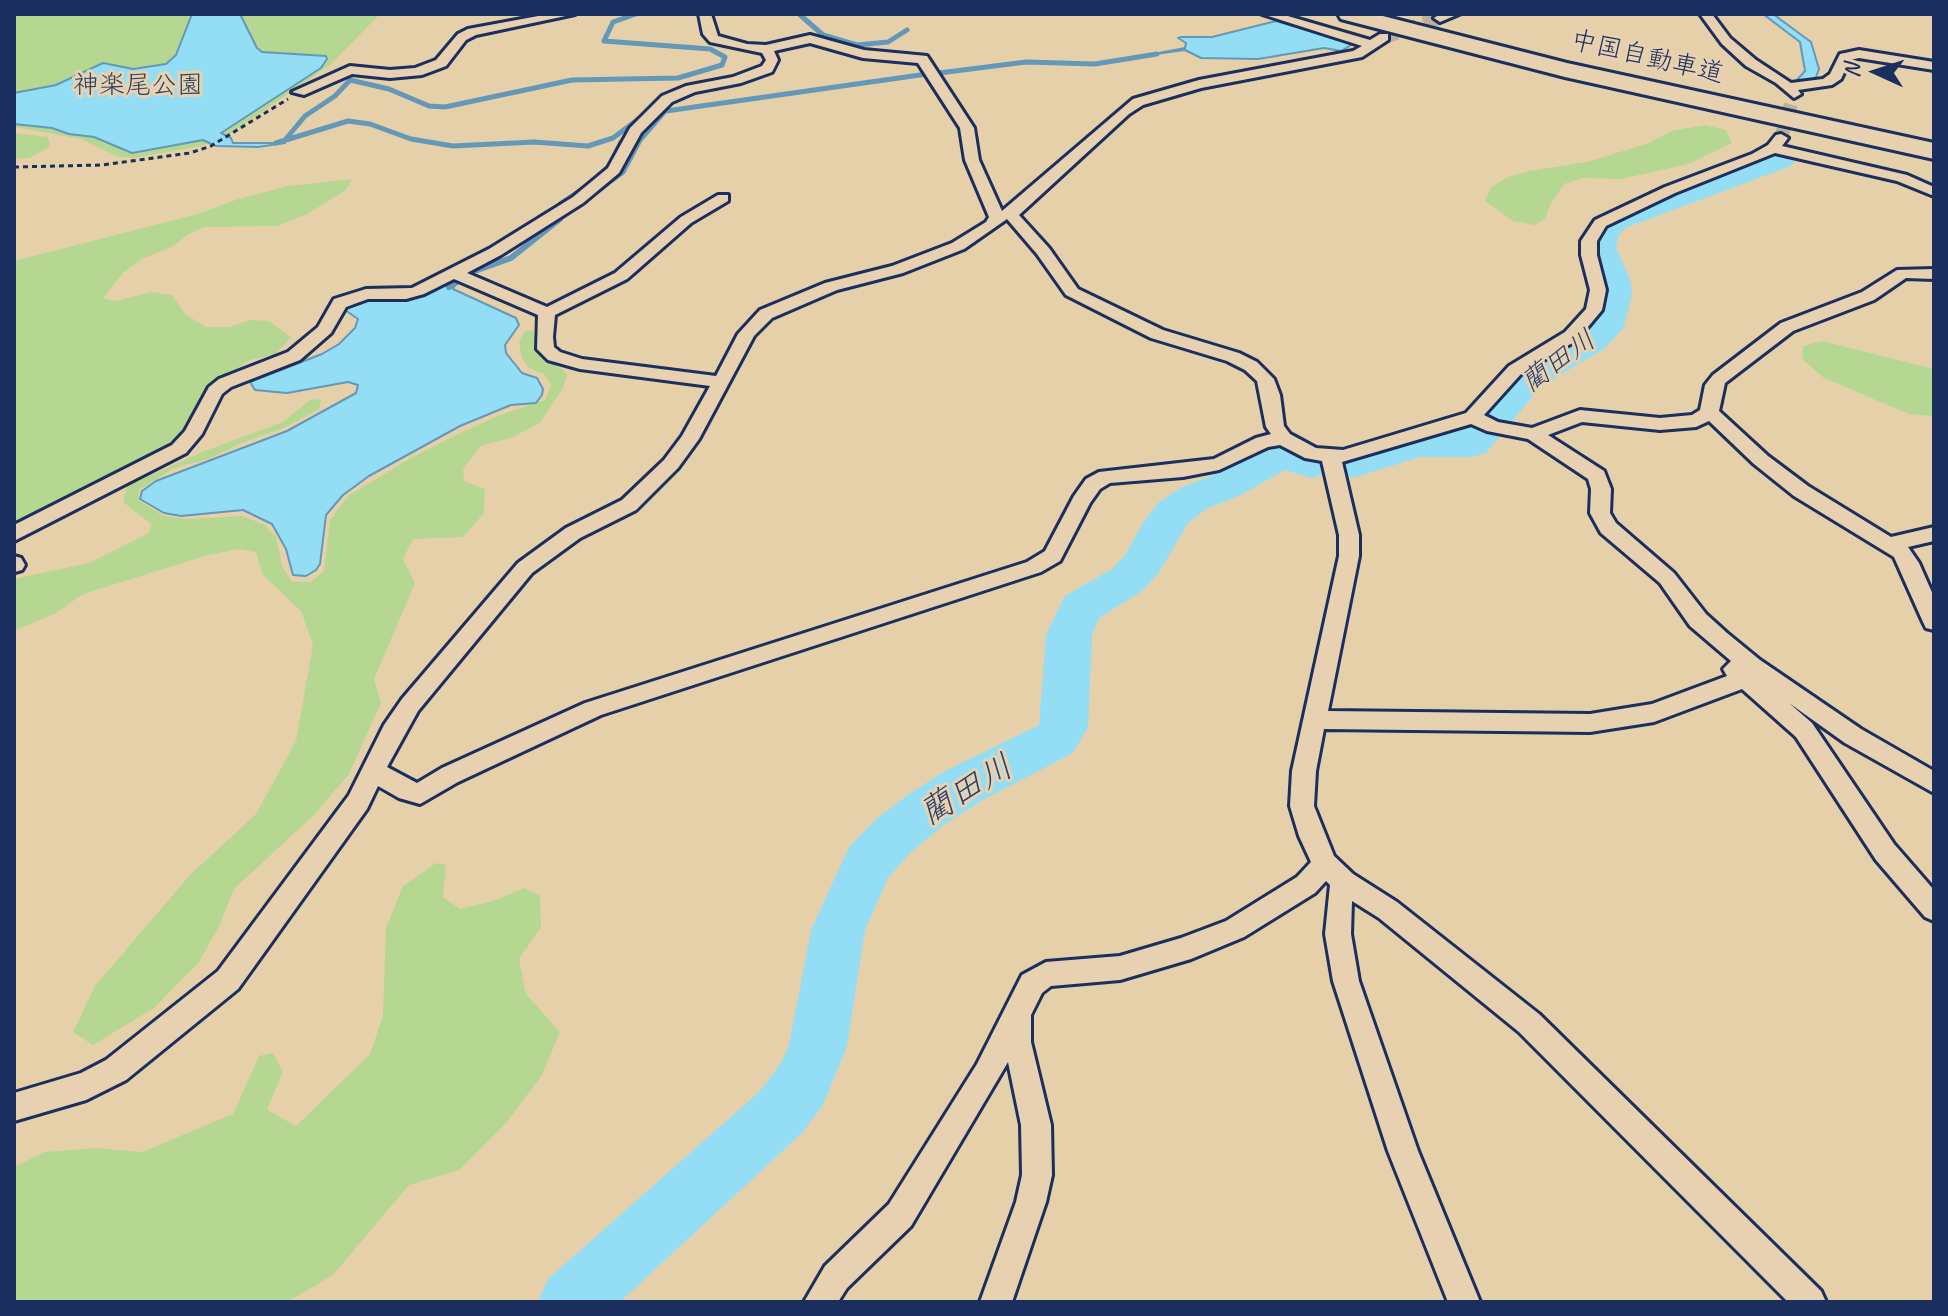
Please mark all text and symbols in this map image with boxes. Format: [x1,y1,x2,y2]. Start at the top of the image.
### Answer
street label: 中国自動車道 [1567,25,1727,91]
north arrow [1836,32,1916,112]
text: N [1838,63,1866,78]
park label: 神楽尾公園 [73,70,203,102]
water label: 藺田川 [1515,324,1603,400]
water label: 藺田川 [913,747,1021,835]

